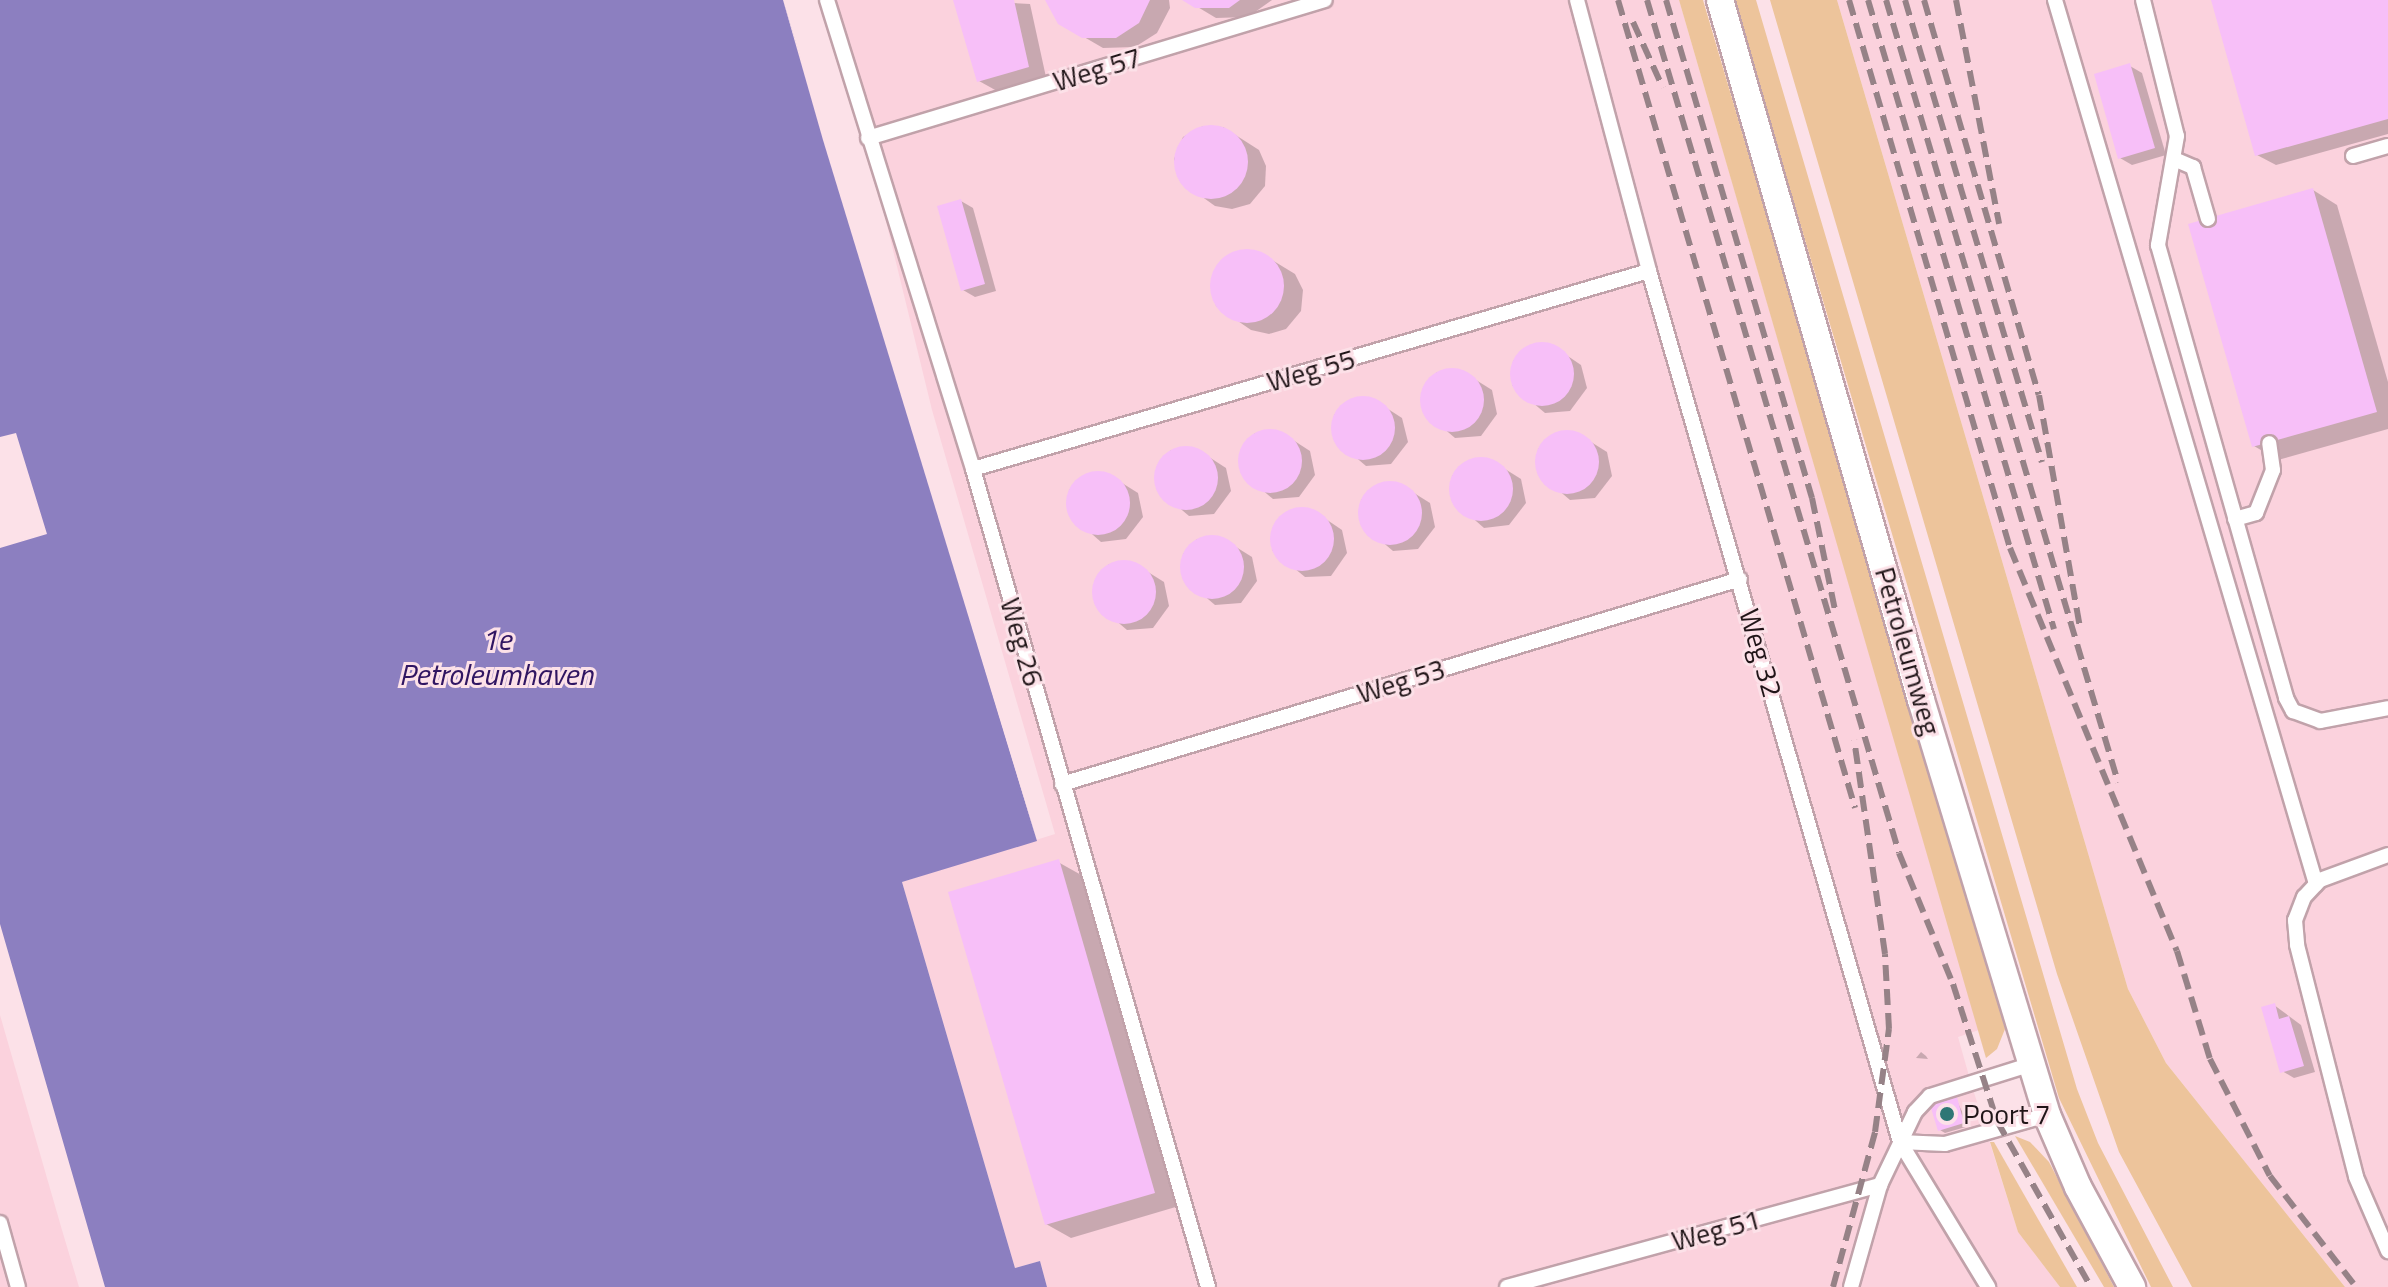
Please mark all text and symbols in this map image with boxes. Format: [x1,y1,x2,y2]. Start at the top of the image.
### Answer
street label: Weg 57 [1049,40,1145,98]
street label: Weg 55 [1263,341,1359,399]
street label: Petroleumweg [1868,563,1948,739]
street label: Weg 26 [993,594,1051,690]
street label: Weg 32 [1732,605,1790,701]
water label: 1e Petroleumhaven [399,621,593,692]
street label: Weg 53 [1353,652,1449,710]
place label: Poort 7 [1963,1097,2050,1131]
marker: Poort 7 [1938,1105,1956,1123]
street label: Weg 51 [1668,1202,1764,1258]

